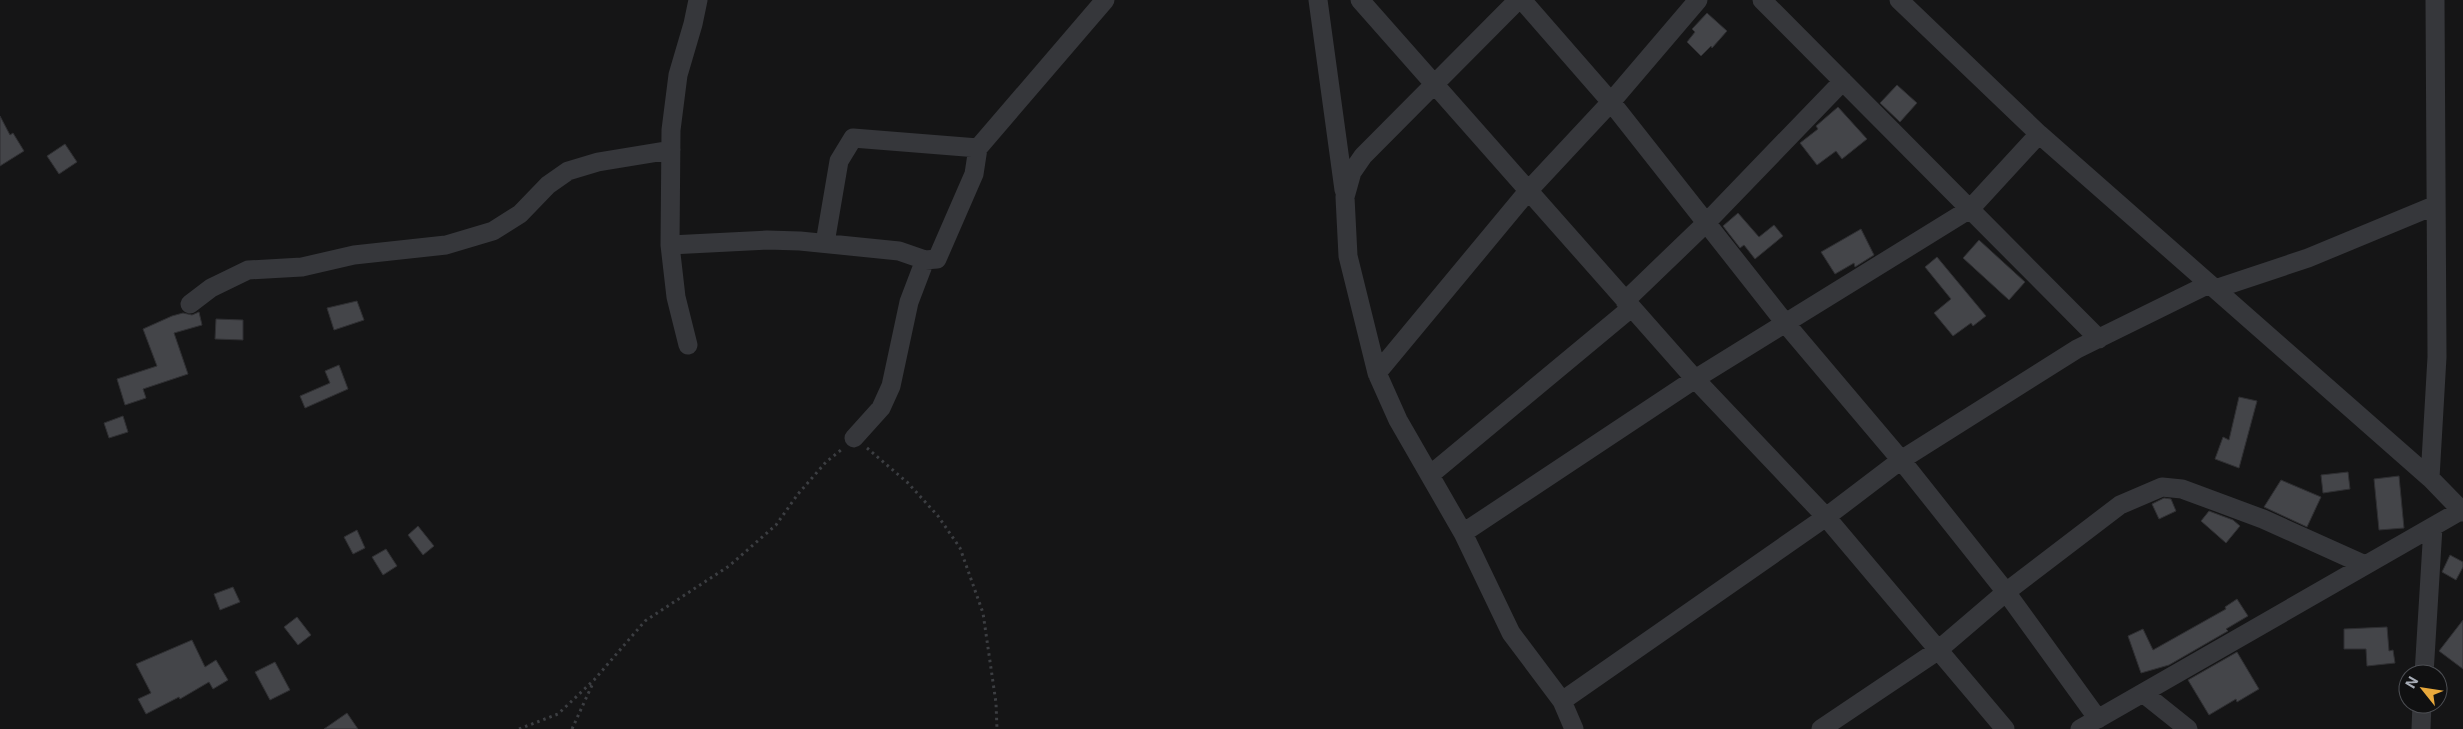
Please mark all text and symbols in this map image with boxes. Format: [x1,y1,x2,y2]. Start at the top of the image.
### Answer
north arrow [2398,664,2448,714]
text: N [2401,673,2421,691]

